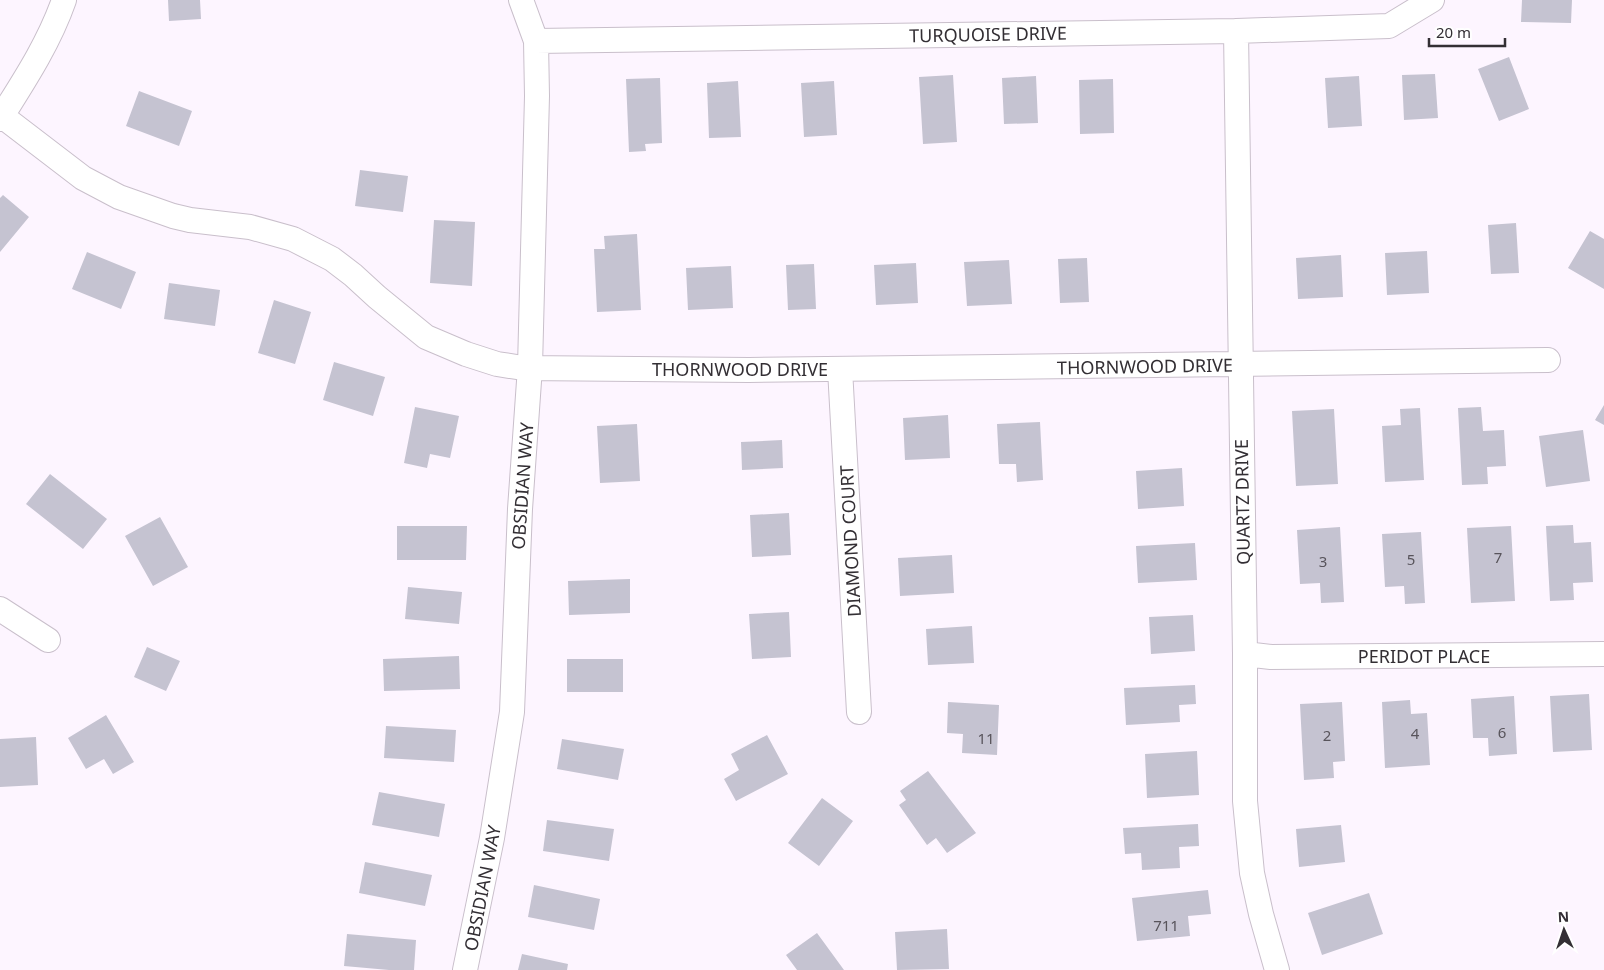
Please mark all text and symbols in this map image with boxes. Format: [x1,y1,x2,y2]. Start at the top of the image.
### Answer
scale bar [1429,15,1505,47]
street label: TURQUOISE DRIVE [909,21,1067,47]
text: 20 m [1436,22,1471,42]
street label: THORNWOOD DRIVE [1057,352,1233,380]
street label: THORNWOOD DRIVE [652,357,828,381]
street label: OBSIDIAN WAY [506,421,538,550]
street label: QUARTZ DRIVE [1229,439,1255,565]
street label: DIAMOND COURT [834,464,866,618]
house number: 7 [1494,547,1502,567]
house number: 5 [1407,549,1415,569]
house number: 3 [1319,551,1327,571]
street label: PERIDOT PLACE [1358,644,1490,668]
house number: 6 [1498,722,1506,742]
house number: 4 [1411,723,1420,743]
house number: 2 [1323,725,1331,745]
house number: 11 [977,728,995,748]
street label: OBSIDIAN WAY [458,822,506,953]
north arrow [1539,905,1589,955]
text: N [1557,907,1569,926]
house number: 711 [1153,915,1179,935]

